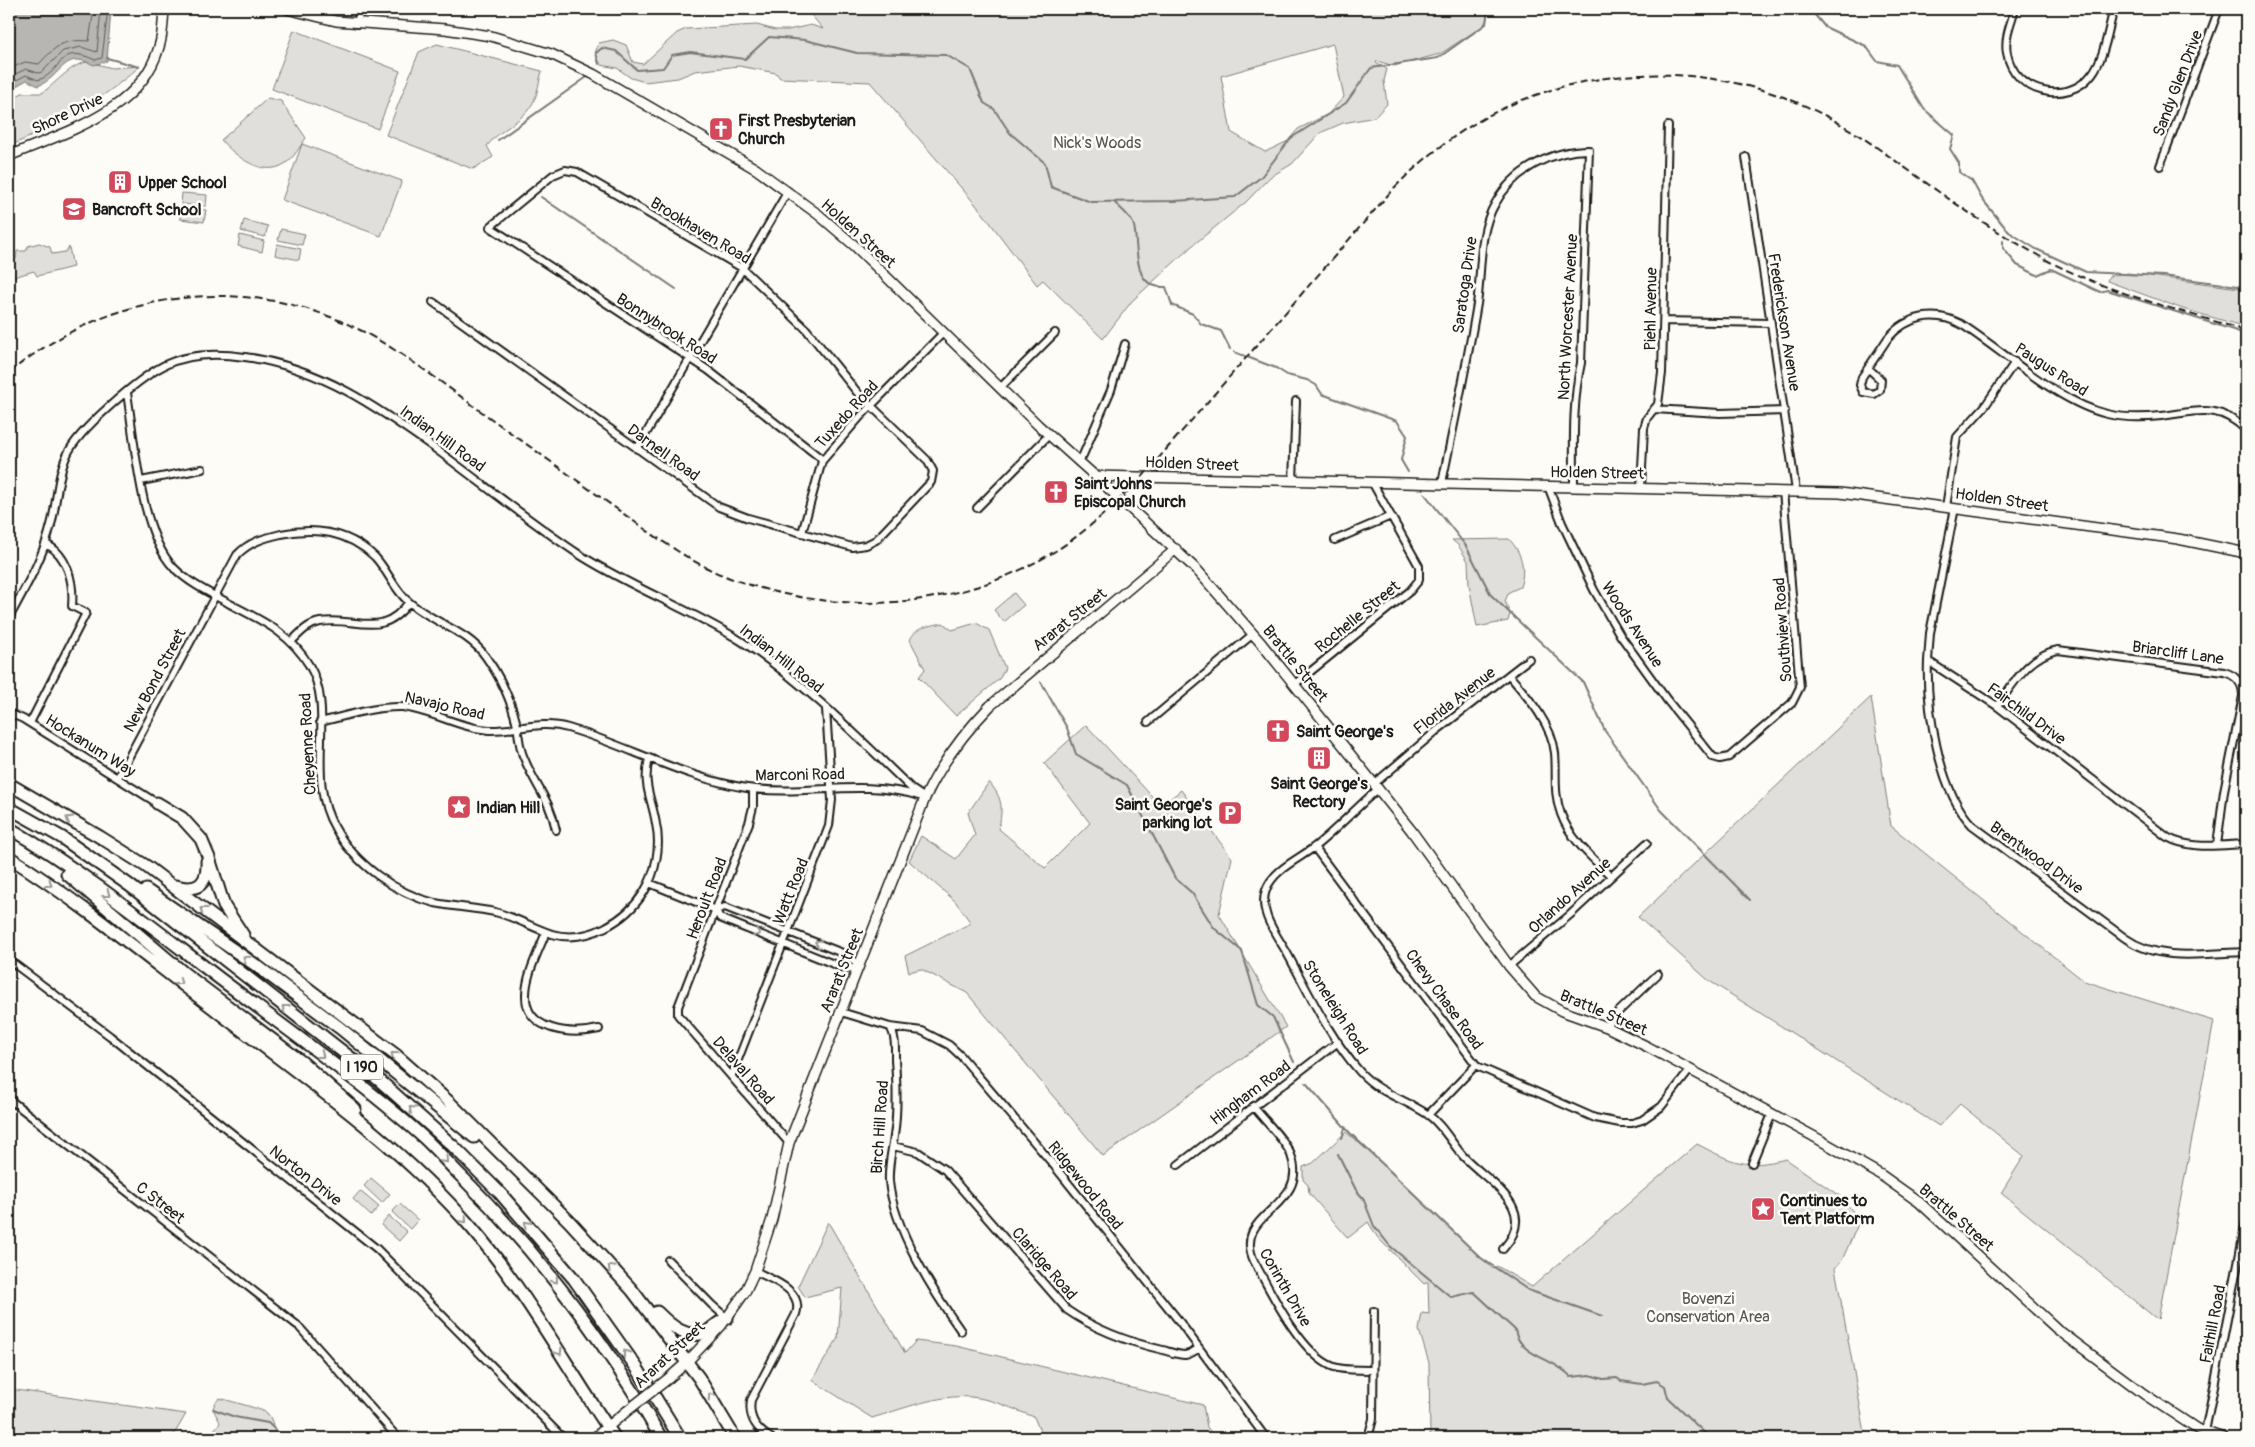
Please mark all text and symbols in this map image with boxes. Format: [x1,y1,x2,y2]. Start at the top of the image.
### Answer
street label: Sandy Glen Drive [2149,27,2207,139]
street label: Shore Drive [29,89,106,139]
place label: First Presbyterian Church [738,111,856,149]
church icon: First Presbyterian Church [708,116,734,142]
park label: Nick's Woods [1053,133,1141,153]
building icon: Upper School [107,169,133,195]
place label: Upper School [138,173,227,193]
street label: Brookhaven Road [647,193,754,269]
street label: Holden Street [817,195,900,273]
school or university icon: Bancroft School [61,196,87,222]
place label: Bancroft School [92,200,202,220]
street label: North Worcester Avenue [1554,233,1582,401]
street label: Saratoga Drive [1448,235,1482,335]
street label: Frederickson Avenue [1763,252,1805,393]
street label: Piehl Avenue [1640,267,1662,351]
street label: Bonnybrook Road [612,289,720,369]
street label: Paugus Road [2011,339,2092,401]
street label: Tuxedo Road [811,376,883,453]
street label: Indian Hill Road [396,401,489,477]
street label: Darnell Road [623,420,703,486]
street label: Holden Street [1145,452,1240,476]
street label: Holden Street [1550,462,1645,484]
place label: Saint Johns Episcopal Church [1074,474,1186,512]
church icon: Saint Johns Episcopal Church [1043,479,1069,505]
street label: Holden Street [1954,484,2050,517]
street label: Rochelle Street [1311,576,1405,657]
street label: Southview Road [1769,577,1797,683]
street label: Woods Avenue [1597,578,1667,671]
street label: Ararat Street [1029,583,1111,656]
street label: Indian Hill Road [735,620,827,698]
street label: Brattle Street [1258,621,1333,707]
street label: New Bond Street [119,625,191,736]
street label: Briarcliff Lane [2131,637,2225,669]
street label: Florida Avenue [1410,663,1500,739]
street label: Fairchild Drive [1983,679,2070,749]
street label: Navajo Road [403,687,487,725]
street label: Cheyenne Road [295,692,321,795]
street label: Hockanum Way [42,710,139,782]
church icon: Saint George's [1265,718,1291,744]
place label: Saint George's [1296,722,1394,742]
building icon: Saint George's Rectory [1306,745,1332,771]
street label: Marconi Road [755,764,845,786]
place label: Saint George's Rectory [1270,774,1369,812]
place icon: Indian Hill [446,794,472,820]
place label: Saint George's parking lot [1115,795,1213,833]
place label: Indian Hill [476,798,541,818]
parking icon: Saint George's parking lot [1217,800,1243,826]
one-way arrow [65,815,74,825]
street label: Brentwood Drive [1986,817,2087,899]
street label: Orlando Avenue [1524,853,1615,938]
street label: Heroult Road [682,854,732,942]
street label: Watt Road [769,855,813,928]
one-way arrow [43,878,53,887]
one-way arrow [101,888,111,897]
one-way arrow [200,907,209,915]
street label: Ararat Street [816,925,868,1016]
one-way arrow [752,926,761,937]
one-way arrow [814,939,823,949]
street label: Chevy Chase Road [1401,945,1487,1054]
one-way arrow [242,956,252,965]
street label: Stoneleigh Road [1298,956,1372,1059]
one-way arrow [173,976,183,985]
street label: Brattle Street [1557,986,1651,1041]
one-way arrow [281,1005,291,1014]
street label: Delaval Road [708,1032,778,1109]
one-way arrow [315,1050,324,1058]
one-way arrow [391,1052,400,1060]
road number: I 190 [341,1054,383,1080]
street label: Hingham Road [1206,1056,1295,1130]
street label: Birch Hill Road [867,1080,893,1175]
one-way arrow [409,1106,418,1115]
street label: Ridgewood Road [1043,1137,1127,1234]
street label: Norton Drive [265,1141,346,1210]
one-way arrow [439,1154,448,1163]
street label: C Street [132,1177,189,1228]
street label: Brattle Street [1915,1180,1998,1256]
place label: Continues to Tent Platform [1779,1191,1874,1229]
place icon: Continues to Tent Platform [1750,1196,1776,1222]
one-way arrow [459,1215,468,1224]
one-way arrow [524,1220,533,1229]
street label: Claridge Road [1007,1223,1081,1304]
street label: Corinth Drive [1255,1245,1316,1330]
one-way arrow [608,1265,617,1274]
one-way arrow [549,1274,558,1283]
street label: Fairhill Road [2196,1283,2230,1365]
park label: Bovenzi Conservation Area [1646,1289,1770,1327]
street label: Ararat Street [630,1317,710,1393]
one-way arrow [552,1347,562,1356]
one-way arrow [623,1349,632,1359]
one-way arrow [708,1393,717,1402]

